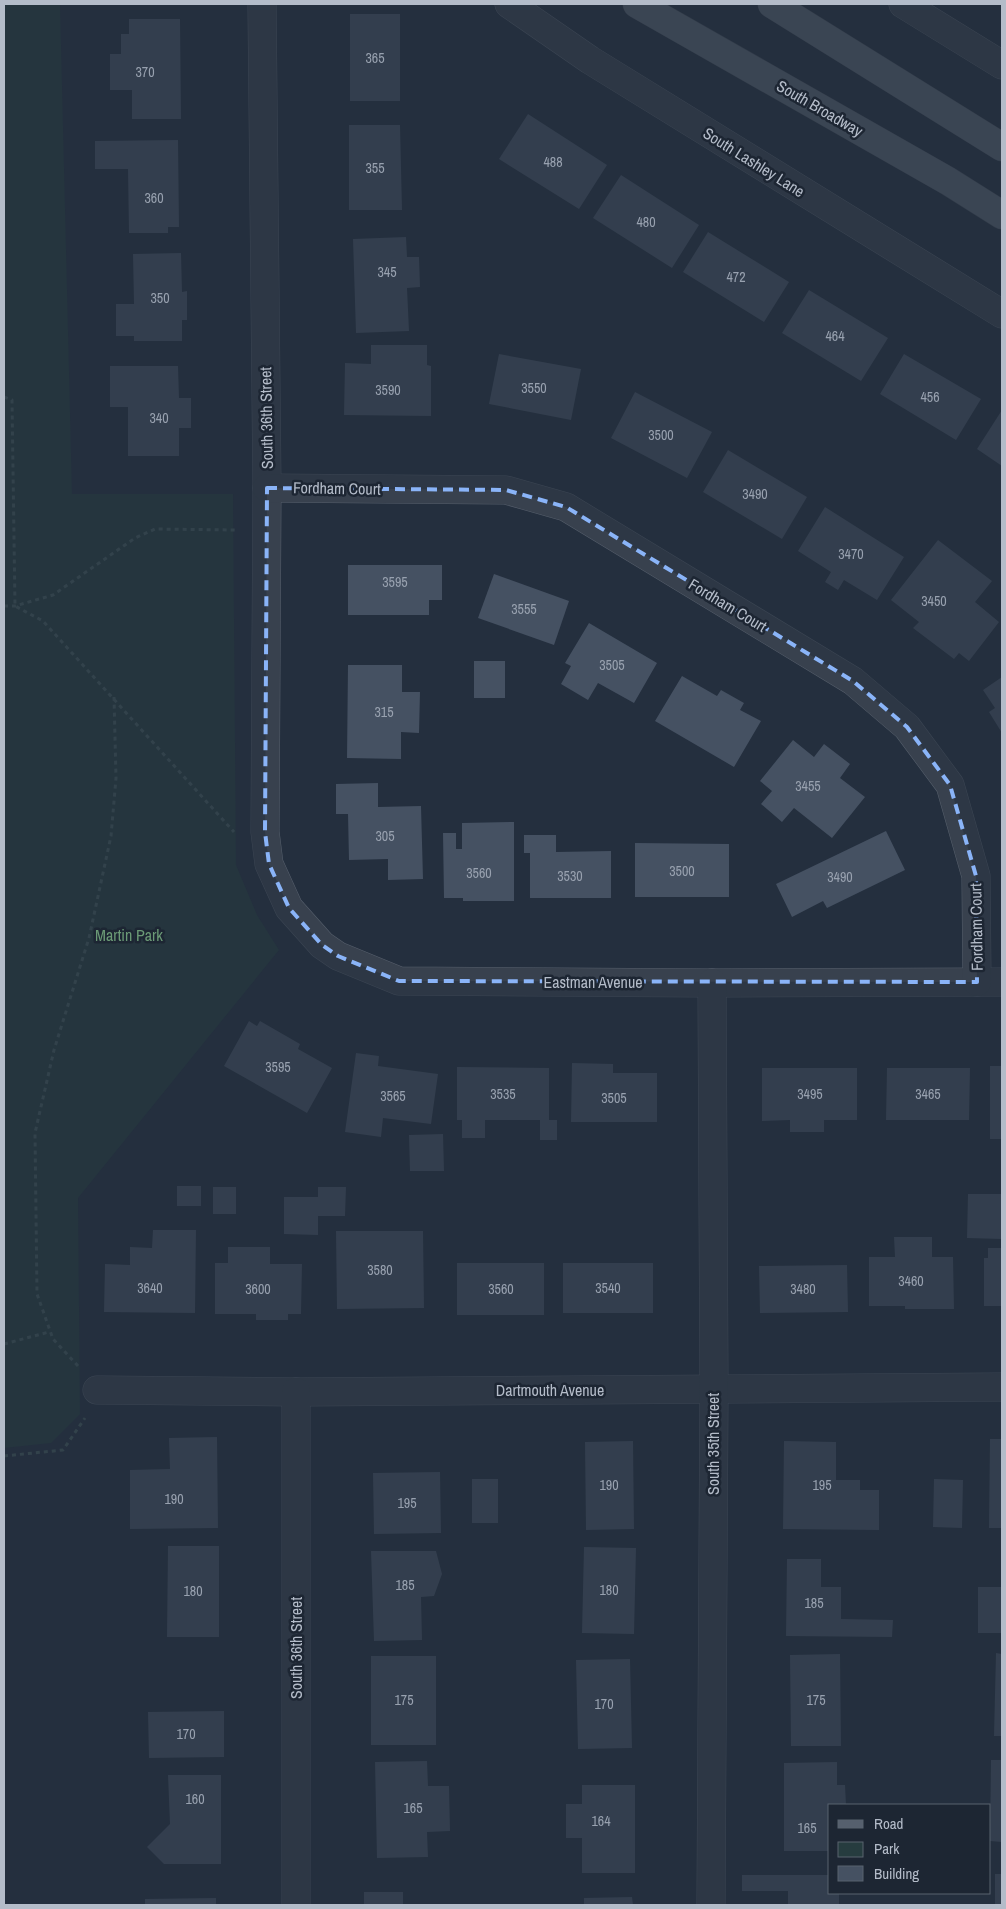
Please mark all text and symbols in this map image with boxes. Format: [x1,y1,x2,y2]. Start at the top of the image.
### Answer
house number: 365 [365,49,385,67]
house number: 370 [135,63,155,81]
street label: South Broadway [773,74,868,142]
street label: South Lashley Lane [699,122,809,202]
house number: 488 [543,153,563,171]
house number: 355 [365,159,385,177]
house number: 360 [144,189,164,207]
house number: 480 [636,213,656,231]
house number: 345 [377,263,397,281]
house number: 472 [726,268,746,286]
house number: 350 [150,289,170,307]
house number: 464 [825,327,845,345]
street label: South 36th Street [254,366,278,469]
house number: 3550 [521,379,547,397]
house number: 3590 [375,381,401,399]
house number: 456 [920,388,940,406]
house number: 340 [149,409,169,427]
house number: 3500 [648,426,674,444]
street label: Fordham Court [293,476,381,500]
house number: 3490 [742,485,768,503]
house number: 3470 [838,545,864,563]
house number: 3595 [382,573,408,591]
street label: Fordham Court [685,573,772,637]
house number: 3450 [921,592,947,610]
house number: 3555 [511,600,537,618]
house number: 3505 [599,656,625,674]
house number: 315 [374,703,394,721]
house number: 3455 [795,777,821,795]
house number: 305 [375,827,395,845]
house number: 3500 [669,862,695,880]
house number: 3560 [466,864,492,882]
house number: 3530 [557,867,583,885]
house number: 3490 [827,868,853,886]
street label: Fordham Court [964,883,988,971]
park label: Martin Park [95,924,163,946]
street label: Eastman Avenue [544,971,642,993]
house number: 3595 [265,1058,291,1076]
house number: 3535 [490,1085,516,1103]
house number: 3495 [797,1085,823,1103]
house number: 3465 [915,1085,941,1103]
house number: 3565 [380,1087,406,1105]
house number: 3505 [601,1089,627,1107]
house number: 3580 [367,1261,393,1279]
house number: 3460 [898,1272,924,1290]
house number: 3640 [137,1279,163,1297]
house number: 3540 [595,1279,621,1297]
house number: 3600 [245,1280,271,1298]
house number: 3560 [488,1280,514,1298]
house number: 3480 [790,1280,816,1298]
street label: Dartmouth Avenue [496,1379,604,1401]
street label: South 35th Street [702,1393,724,1495]
house number: 190 [599,1476,619,1494]
house number: 195 [812,1476,832,1494]
house number: 190 [164,1490,184,1508]
house number: 195 [397,1494,417,1512]
house number: 185 [395,1576,415,1594]
house number: 180 [599,1581,619,1599]
house number: 180 [183,1582,203,1600]
house number: 185 [804,1594,824,1612]
street label: South 36th Street [285,1597,307,1699]
house number: 175 [394,1691,414,1709]
house number: 175 [806,1691,826,1709]
house number: 170 [594,1695,614,1713]
house number: 170 [176,1725,196,1743]
house number: 160 [185,1790,205,1808]
house number: 165 [403,1799,423,1817]
legend [828,1804,991,1894]
house number: 164 [591,1812,611,1830]
text: Road [874,1813,903,1834]
house number: 165 [797,1819,817,1837]
text: Park [874,1838,900,1859]
text: Building [874,1863,919,1884]

